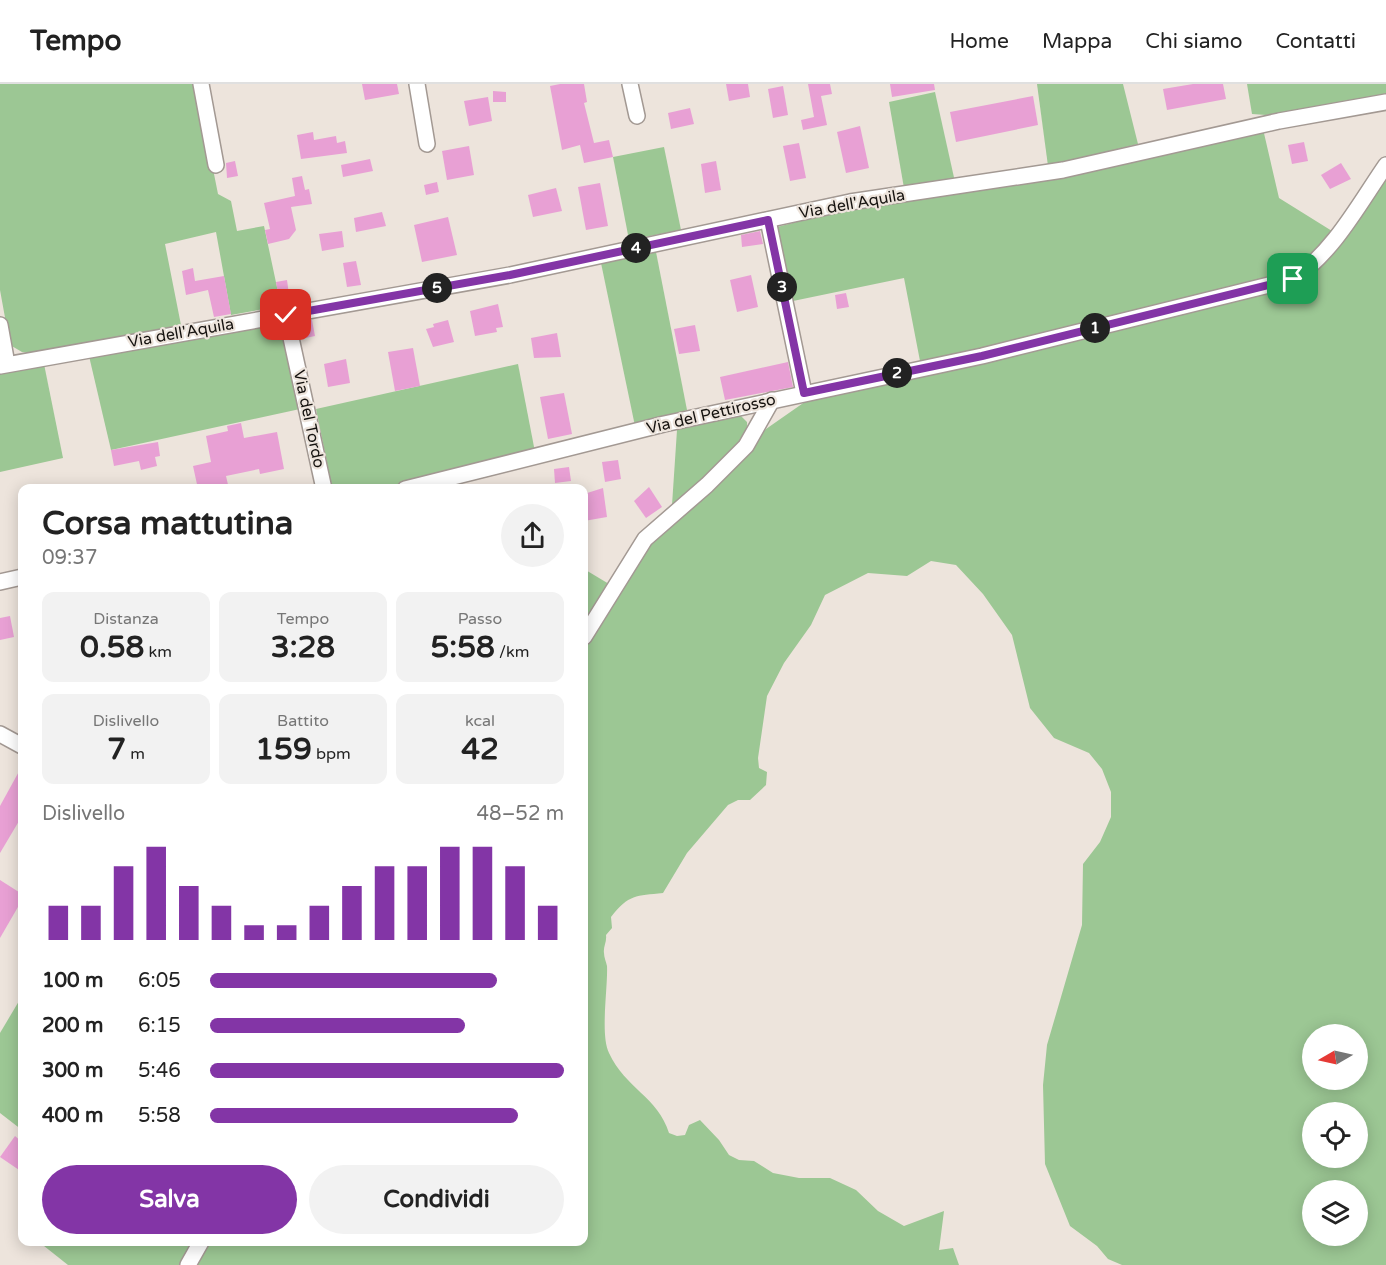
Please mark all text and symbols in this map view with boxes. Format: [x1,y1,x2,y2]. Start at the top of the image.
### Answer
text: Tempo [30,24,122,58]
text: Home [949,29,1009,54]
text: Mappa [1042,29,1112,54]
text: Chi siamo [1145,29,1243,54]
text: Contatti [1276,29,1356,54]
street label: Via dell'Aquila [797,185,907,223]
pin: 4 [621,233,651,263]
text: 4 [631,238,641,258]
pin [1267,253,1318,304]
icon: arrive [1276,262,1309,295]
pin: 3 [767,272,797,302]
pin: 5 [422,273,452,303]
text: 3 [777,277,787,297]
text: 5 [432,278,442,298]
pin [260,289,311,340]
icon: check [269,298,302,331]
pin: 1 [1080,313,1110,343]
street label: Via dell'Aquila [126,314,236,352]
text: 1 [1090,318,1100,338]
pin: 2 [882,358,912,388]
text: 2 [892,363,902,383]
street label: Via del Tordo [289,368,329,470]
street label: Via del Pettirosso [645,389,777,439]
text: Corsa mattutina [42,504,293,543]
button: share [501,504,564,567]
text: 09:37 [42,546,97,570]
text: Distanza [93,609,159,629]
text: Tempo [277,609,329,629]
text: Passo [458,609,502,629]
text: 0.58 [80,629,144,666]
text: 3:28 [271,629,335,666]
text: 5:58 [431,629,495,666]
text: km [144,642,172,662]
text: /km [495,642,529,662]
text: Dislivello [93,711,159,731]
text: Battito [277,711,329,731]
text: kcal [465,711,495,731]
text: 7 [107,731,126,768]
text: 159 [255,731,312,768]
text: 42 [461,731,499,768]
text: m [126,744,145,764]
text: bpm [312,744,351,764]
text: Dislivello [42,802,125,826]
text: 48–52 m [477,802,564,826]
text: 100 m [42,969,103,993]
text: 6:05 [138,969,181,993]
text: 200 m [42,1014,103,1038]
text: 6:15 [138,1014,181,1038]
north arrow [1302,1024,1368,1090]
map controls [1302,1024,1368,1246]
text: 300 m [42,1059,103,1083]
text: 5:46 [138,1059,181,1083]
button: locate [1302,1102,1368,1168]
text: 400 m [42,1104,103,1128]
text: 5:58 [138,1104,181,1128]
button: Salva [42,1165,297,1234]
button: Condividi [309,1165,564,1234]
button: layers [1302,1180,1368,1246]

